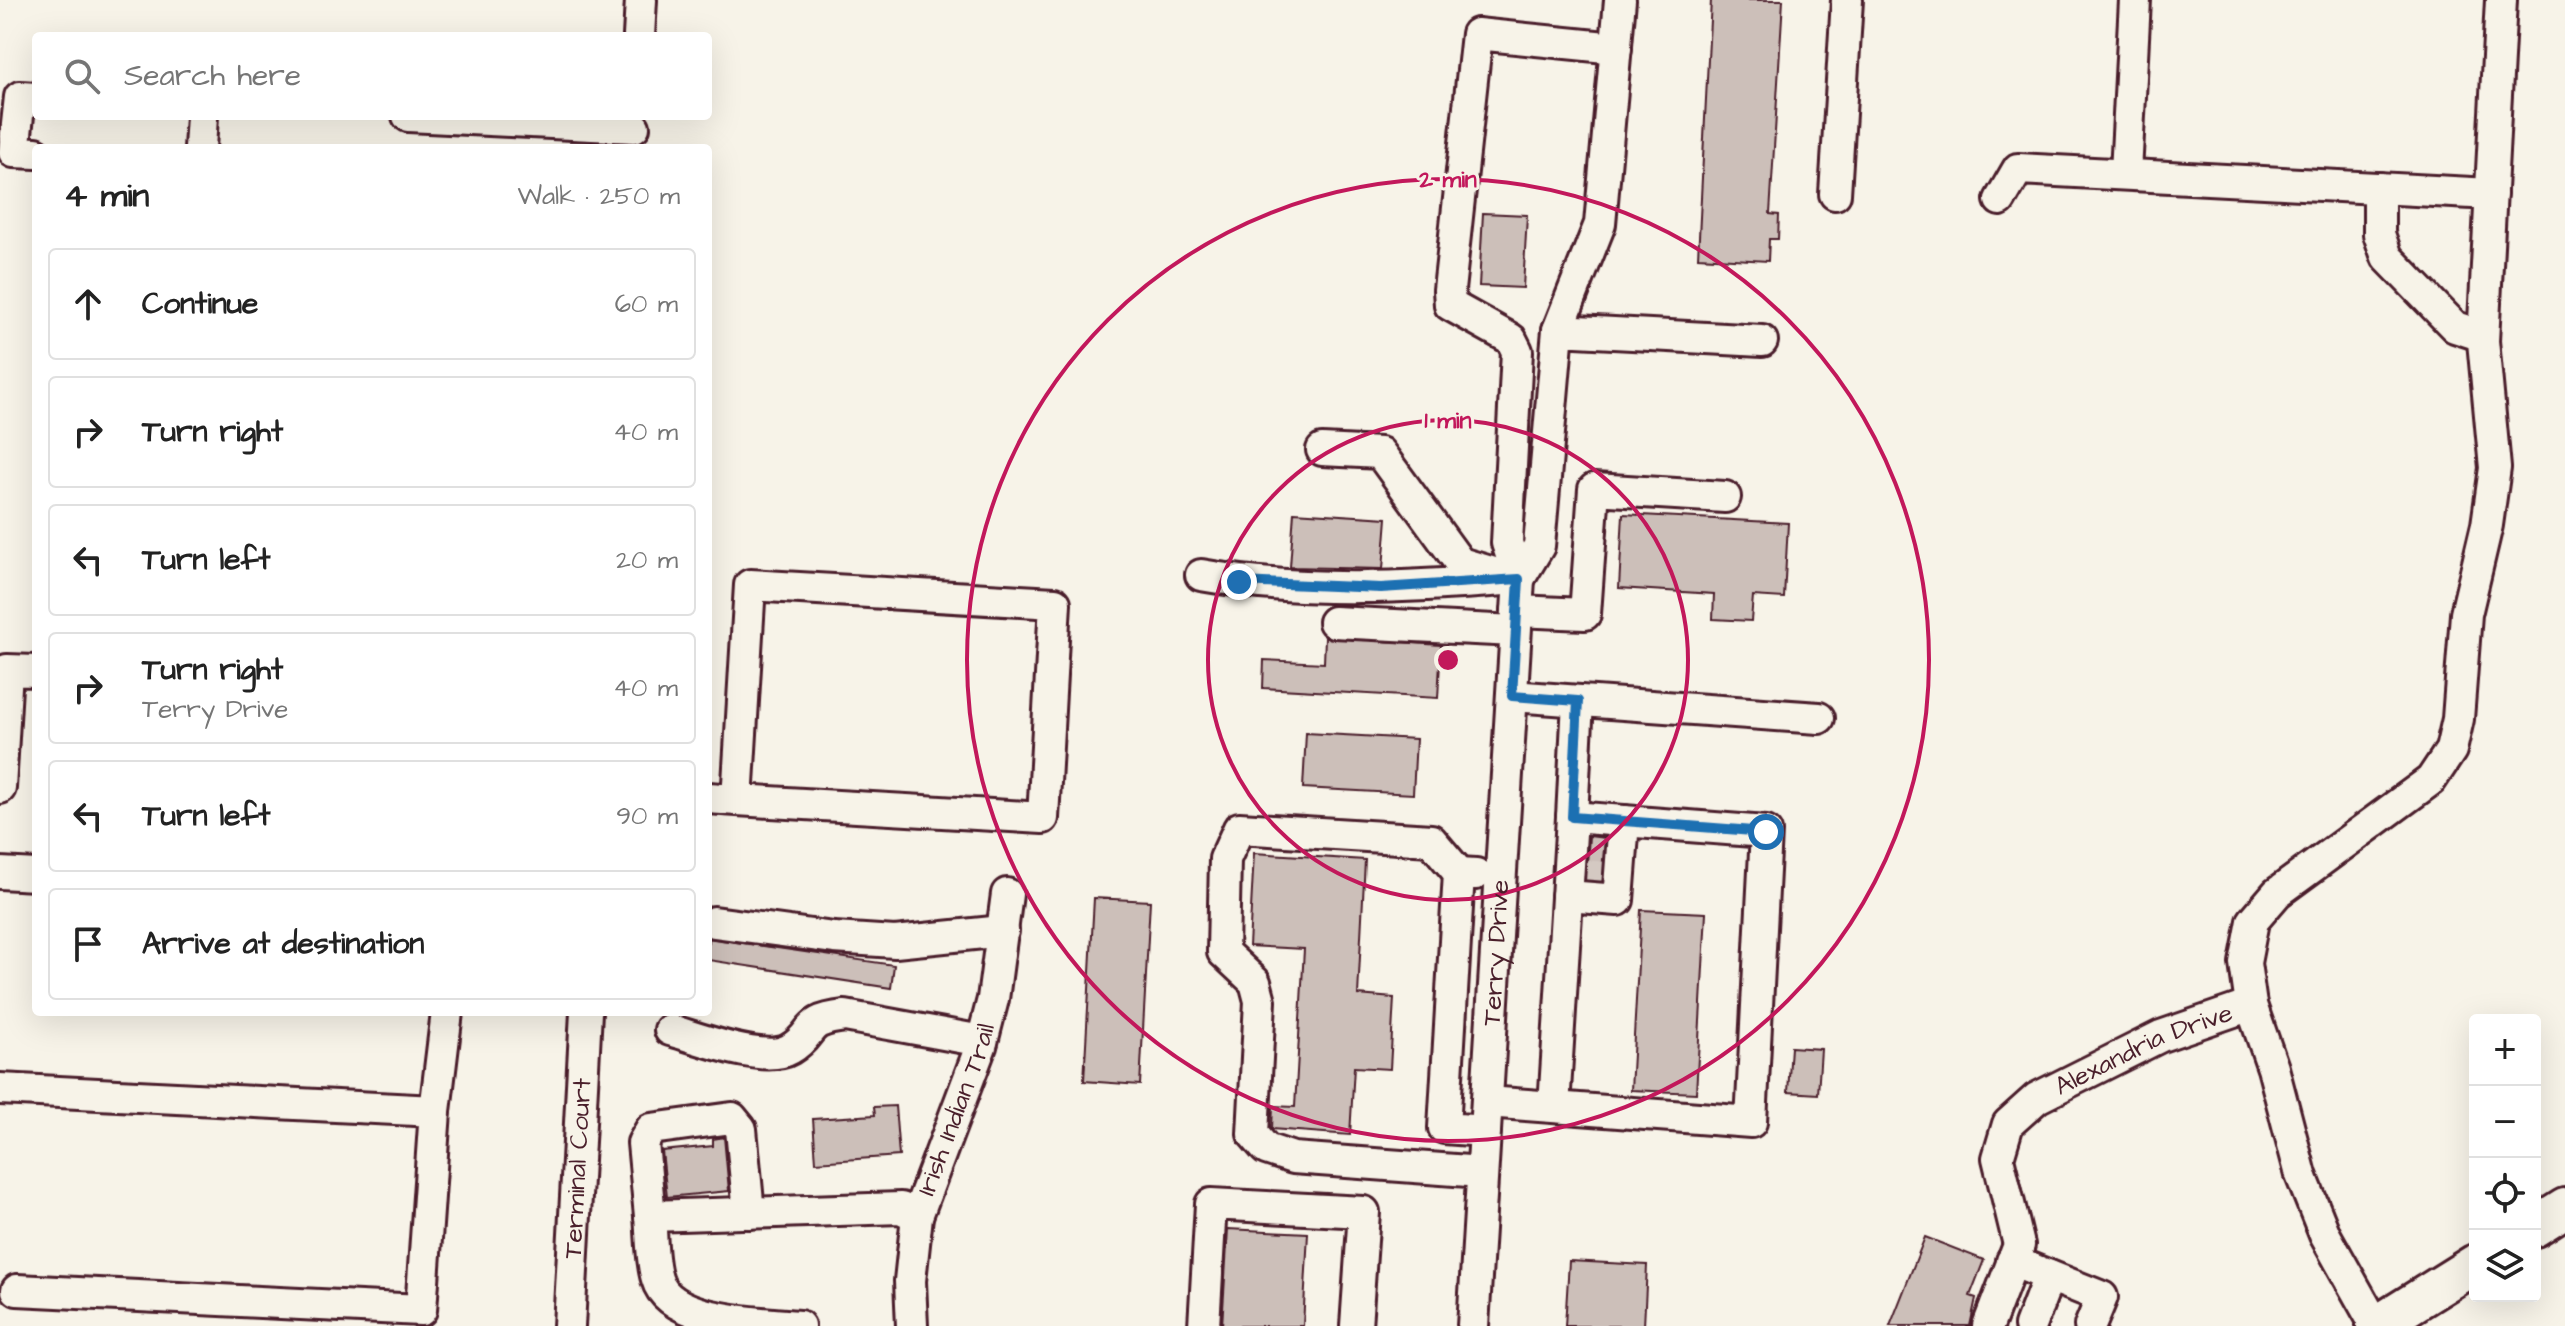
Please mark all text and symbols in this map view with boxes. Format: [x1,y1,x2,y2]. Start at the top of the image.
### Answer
search box [32,32,712,120]
icon: search [60,54,104,98]
text: Search here [124,55,301,97]
text: 2 min [1418,163,1477,197]
text: 4 min [64,172,149,220]
text: Walk · 250 m [517,178,680,214]
icon: ahead [66,282,110,326]
text: Continue [142,283,258,325]
text: 60 m [615,286,678,322]
text: 1 min [1425,404,1472,438]
icon: right [66,410,110,454]
text: Turn right [142,411,283,453]
text: 40 m [613,414,678,450]
icon: left [66,538,110,582]
text: Turn left [142,539,270,581]
text: 20 m [616,542,678,578]
route end [1221,564,1257,600]
centre of rings [1434,646,1462,674]
text: Turn right [142,649,283,691]
icon: right [66,666,110,710]
text: 40 m [613,670,678,706]
text: Terry Drive [142,691,288,727]
icon: left [66,794,110,838]
text: Turn left [142,795,270,837]
text: 90 m [616,798,678,834]
route start [1748,814,1784,850]
street label: Terry Drive [1474,879,1518,1027]
icon: arrive [66,922,110,966]
text: Arrive at destination [142,923,424,965]
street label: Alexandria Drive [2048,995,2237,1104]
map controls [2469,1014,2541,1302]
button: + [2469,1014,2541,1086]
street label: Irish Indian Trail [908,1020,1004,1201]
street label: Terminal Court [555,1077,600,1259]
button: − [2469,1086,2541,1158]
button: locate [2469,1158,2541,1230]
button: layers [2469,1230,2541,1302]

